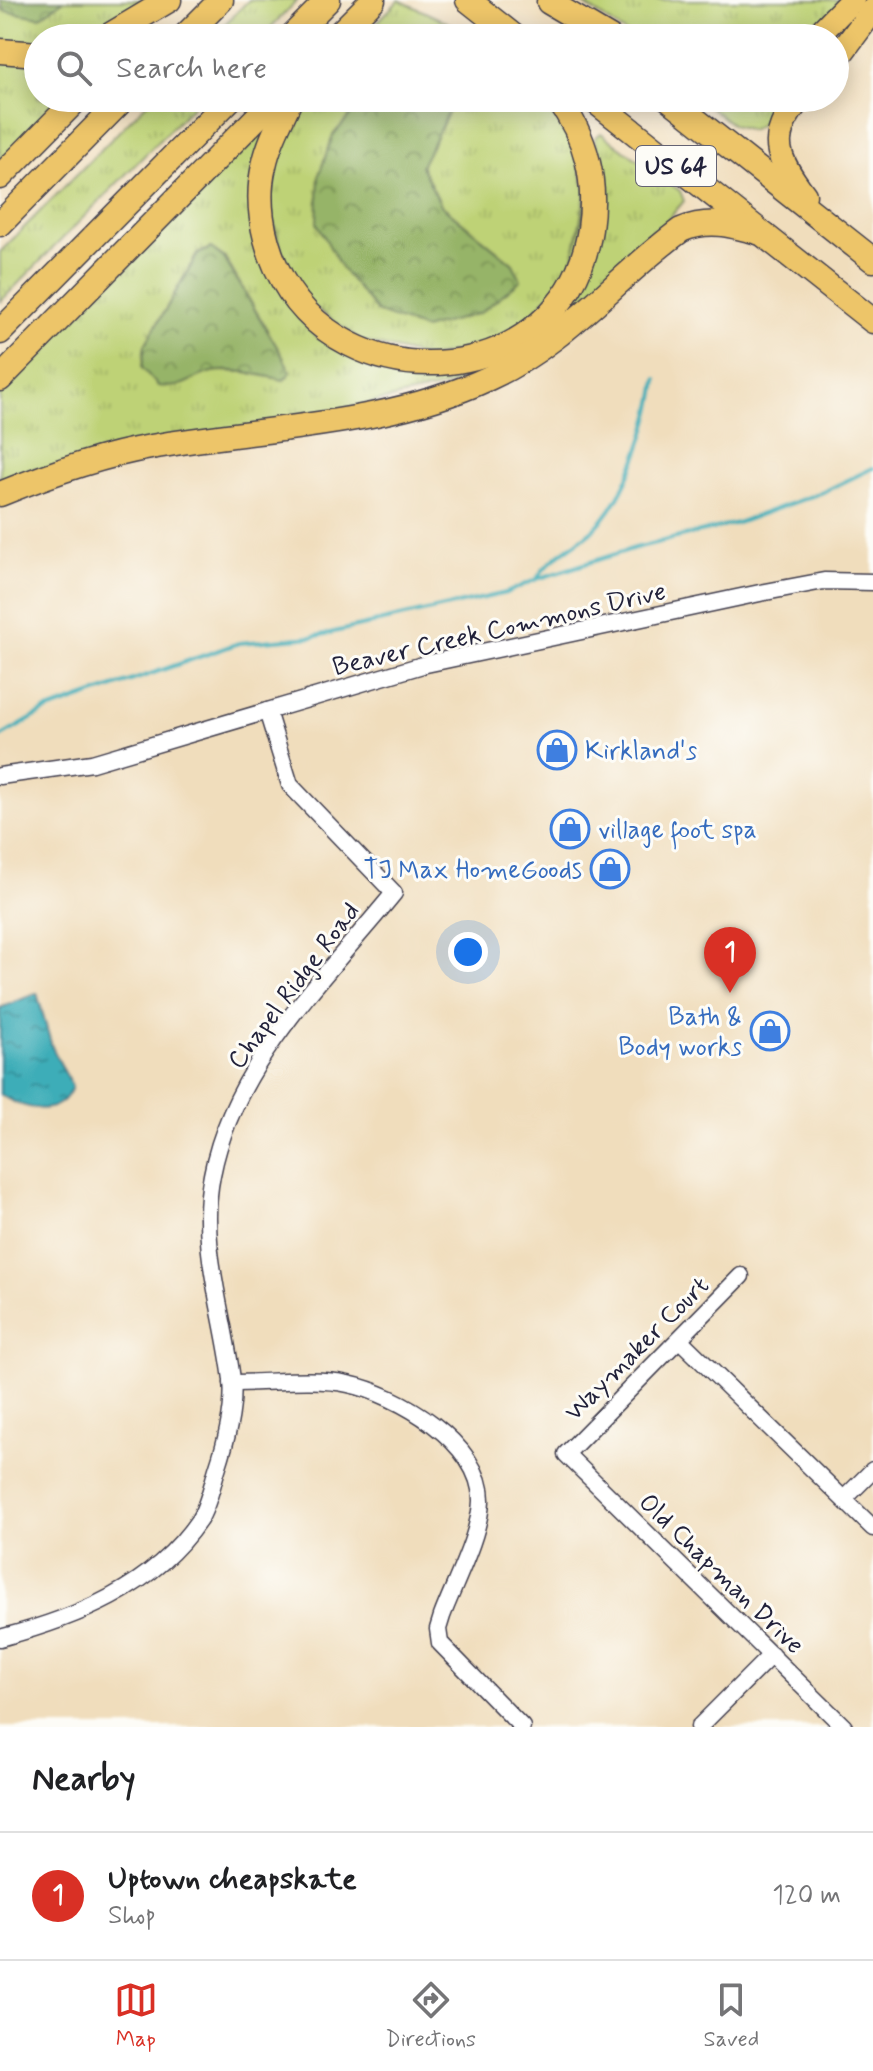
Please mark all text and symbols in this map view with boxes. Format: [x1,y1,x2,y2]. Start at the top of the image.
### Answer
search box [24,24,849,112]
icon: search [52,46,96,90]
text: Search here [116,49,267,88]
road number: US 64 [636,146,716,186]
street label: Beaver Creek Commons Drive [329,575,670,685]
shop icon: Kirkland's [536,729,578,771]
place label: Kirkland's [585,735,697,769]
shop icon: village foot spa [549,808,591,850]
place label: village foot spa [598,814,757,850]
shop icon: TJ Max HomeGoods [589,848,631,890]
place label: TJ Max HomeGoods [364,854,582,888]
street label: Chapel Ridge Road [221,896,368,1076]
pin: 1 [704,927,756,993]
your location [448,932,488,972]
place label: Bath & Body works [618,1001,742,1065]
shop icon: Bath & Body works [749,1010,791,1052]
street label: Waymaker Court [558,1270,717,1429]
street label: Old Chapman Drive [630,1487,811,1662]
text: Nearby [32,1757,136,1802]
text: Uptown cheapskate [108,1860,357,1899]
text: 1 [52,1879,64,1913]
text: 120 m [772,1879,841,1913]
text: Shop [108,1899,156,1933]
tab: Map [114,1978,158,2054]
tab: Directions [385,1978,476,2054]
tab: Saved [704,1978,759,2054]

